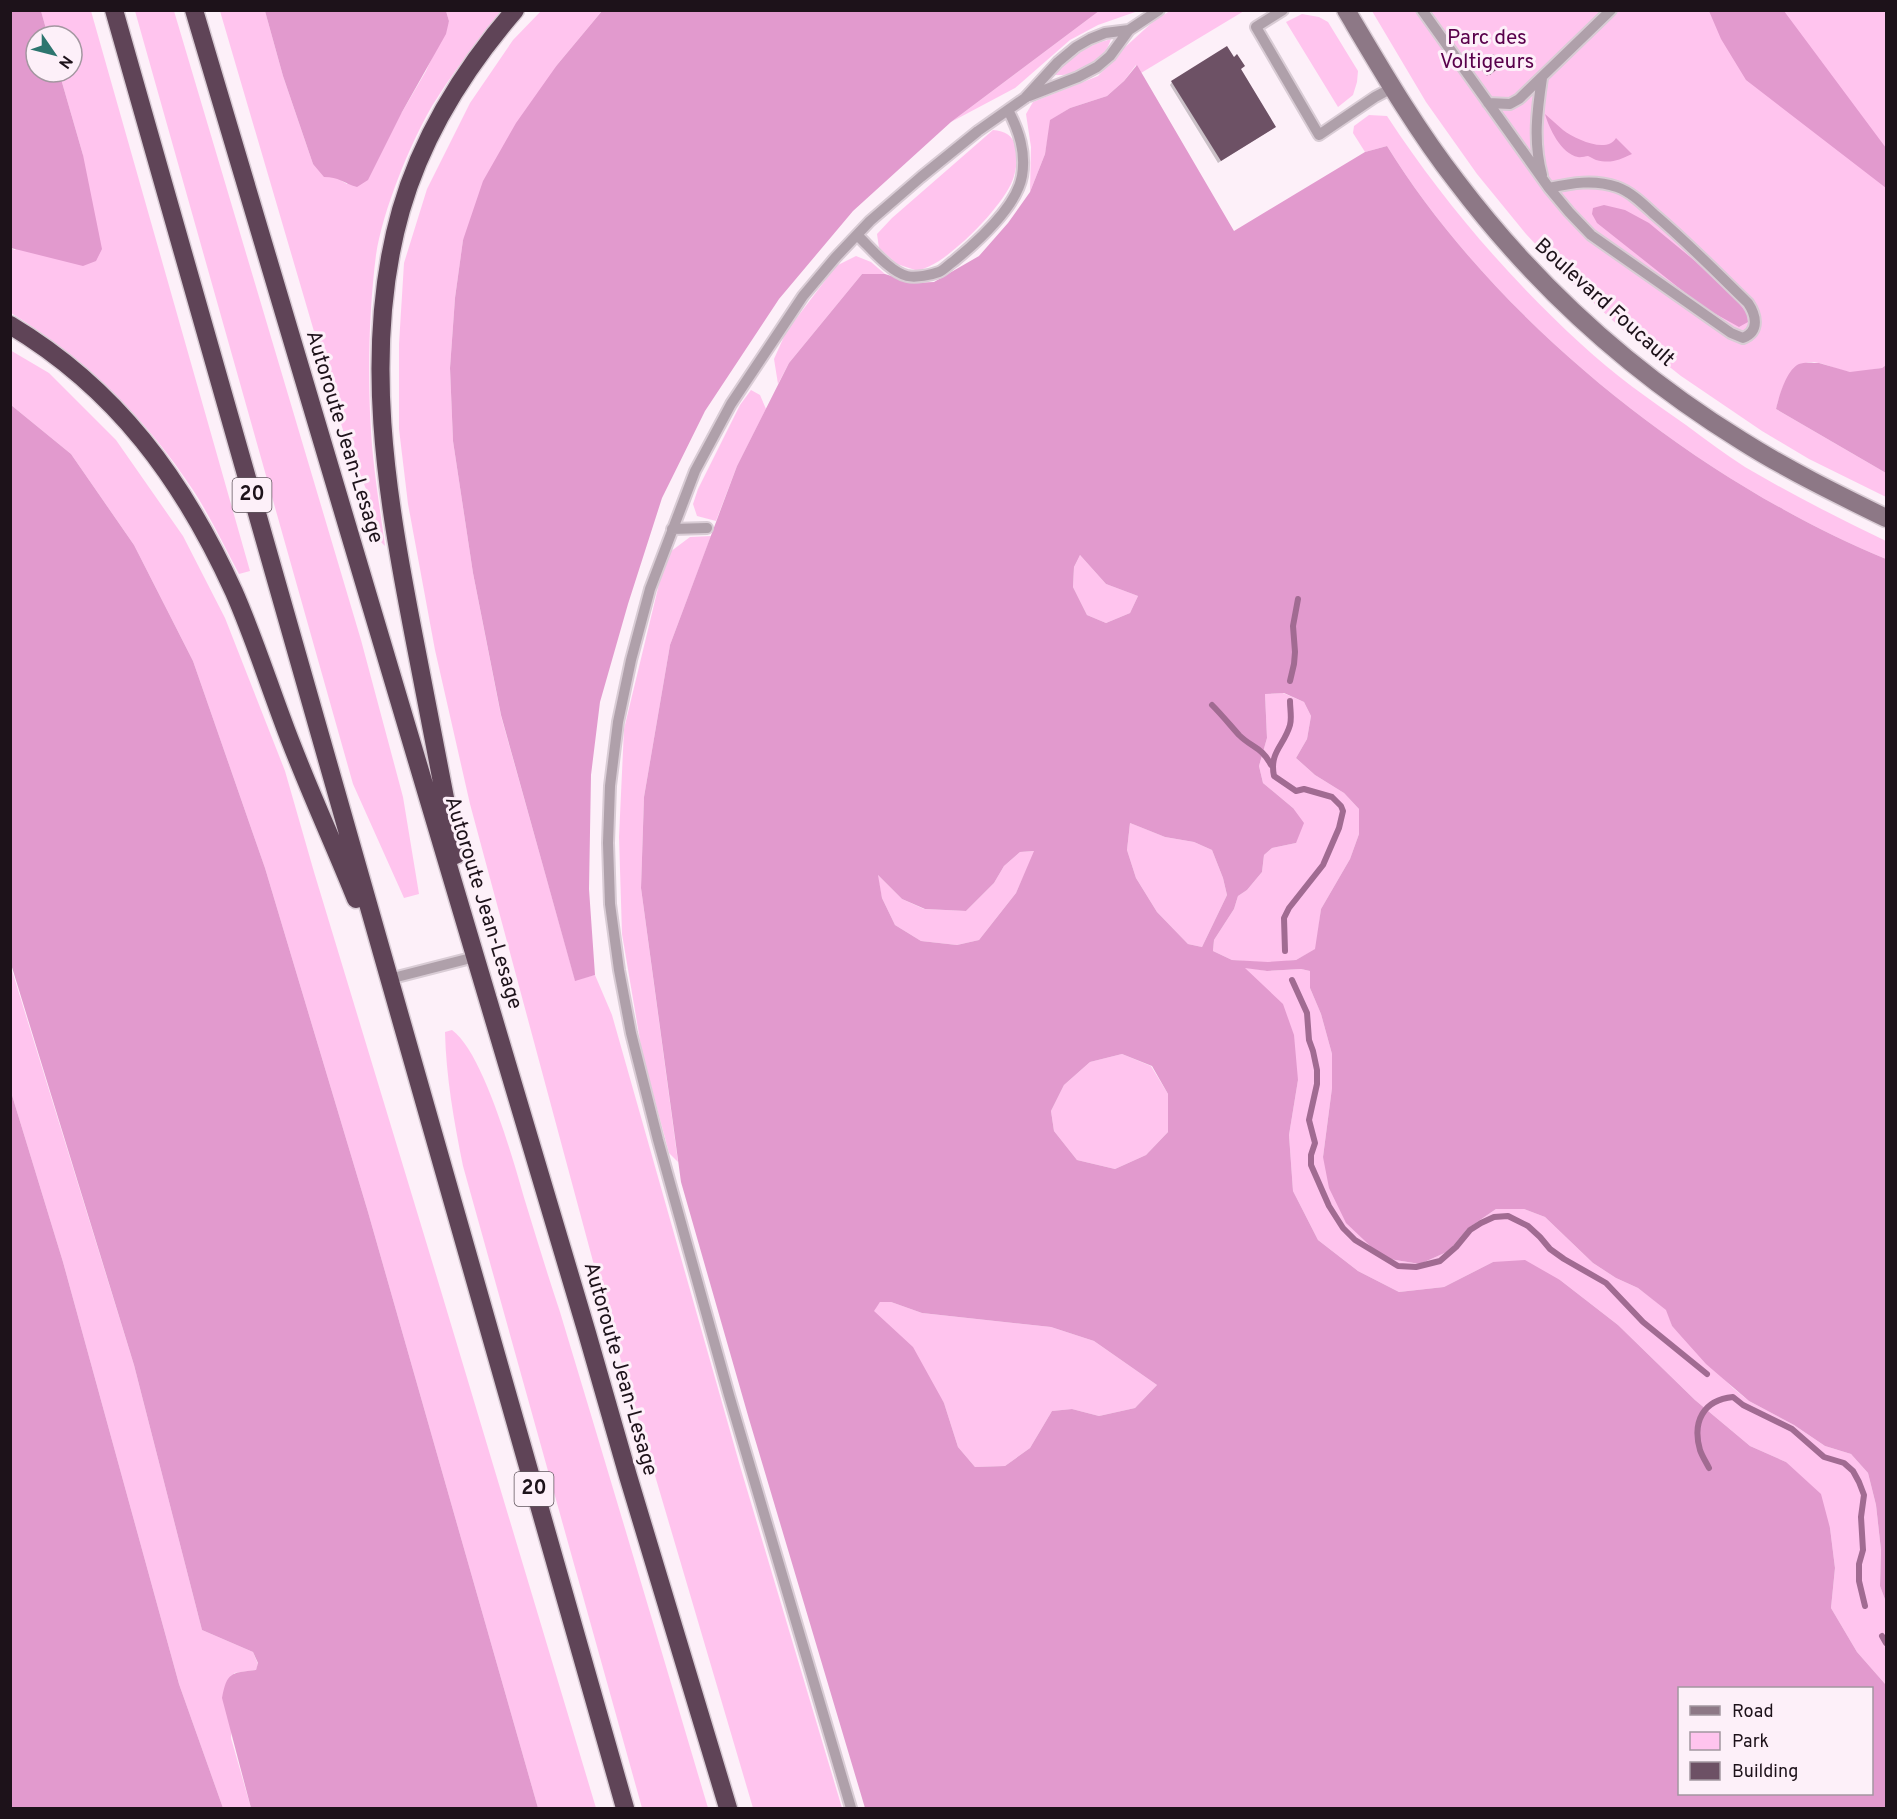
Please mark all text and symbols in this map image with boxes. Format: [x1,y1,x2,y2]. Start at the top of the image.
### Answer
north arrow [24,24,84,84]
park label: Parc des Voltigeurs [1440,25,1534,76]
text: N [53,51,76,72]
street label: Boulevard Foucault [1528,233,1680,373]
street label: Autoroute Jean-Lesage [299,327,389,547]
road number: 20 [232,478,272,512]
street label: Autoroute Jean-Lesage [438,793,528,1013]
street label: Autoroute Jean-Lesage [577,1259,663,1479]
road number: 20 [514,1472,554,1506]
legend [1678,1687,1873,1795]
text: Road [1732,1701,1774,1724]
text: Park [1732,1731,1769,1754]
text: Building [1732,1761,1798,1784]

